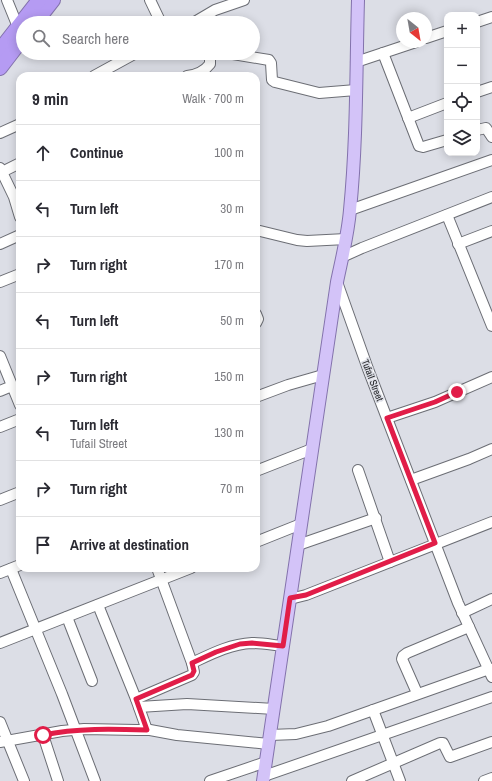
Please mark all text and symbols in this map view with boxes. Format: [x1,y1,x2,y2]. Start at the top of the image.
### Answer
north arrow [396,12,432,48]
map controls [444,12,480,156]
button: + [444,12,480,48]
search box [16,16,260,60]
icon: search [30,27,52,49]
text: Search here [62,28,129,49]
button: − [444,48,480,84]
button: locate [444,84,480,120]
text: 9 min [32,87,68,110]
text: Walk · 700 m [182,90,244,107]
button: layers [444,120,480,156]
icon: ahead [32,142,54,164]
text: Continue [70,142,123,163]
text: 100 m [214,144,244,161]
icon: left [32,198,54,220]
text: Turn left [70,198,118,219]
text: 30 m [220,200,244,217]
icon: right [32,254,54,276]
text: Turn right [70,254,127,275]
text: 170 m [214,256,244,273]
icon: left [32,310,54,332]
text: Turn left [70,310,118,331]
text: 50 m [220,312,244,329]
street label: Tufail Street [359,357,387,404]
icon: right [32,366,54,388]
text: Turn right [70,366,127,387]
text: 150 m [214,368,244,385]
route end [448,383,466,401]
text: Turn left [70,414,118,435]
icon: left [32,422,54,444]
text: 130 m [214,424,244,441]
text: Tufail Street [70,435,127,452]
icon: right [32,478,54,500]
text: Turn right [70,478,127,499]
text: 70 m [220,480,244,497]
icon: arrive [32,534,54,556]
text: Arrive at destination [70,534,189,555]
route start [34,726,52,744]

